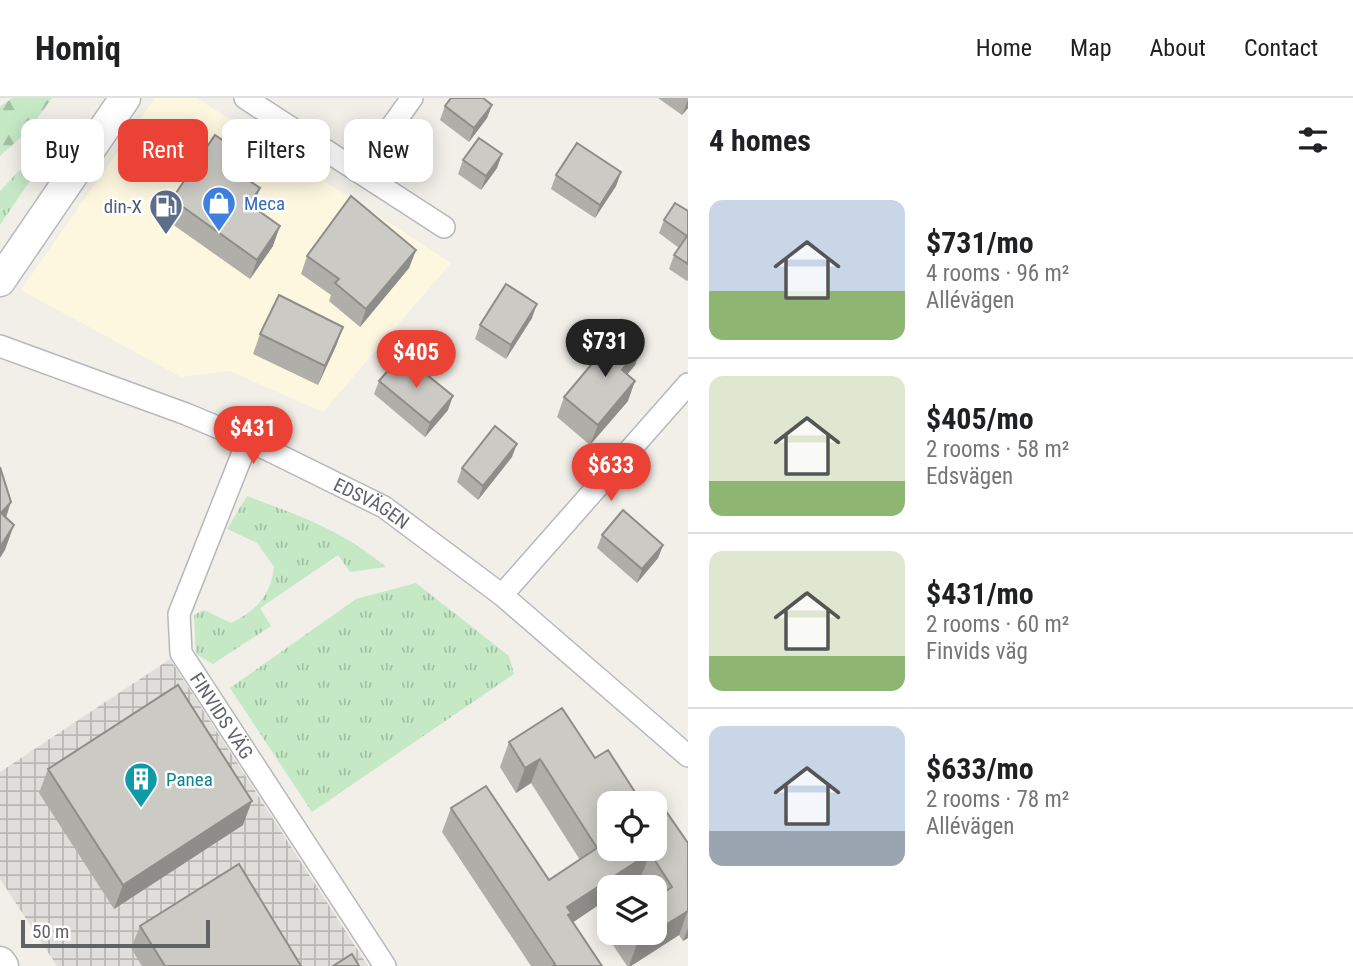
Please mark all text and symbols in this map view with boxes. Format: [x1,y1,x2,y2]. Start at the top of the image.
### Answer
text: Homiq [35,29,121,68]
text: Home [976,34,1032,62]
text: Map [1070,34,1112,62]
text: About [1150,34,1206,62]
text: Contact [1244,34,1318,62]
chip: Buy [21,119,104,182]
chip: Rent [118,119,208,182]
chip: Filters [222,119,330,182]
chip: New [344,119,433,182]
icon: filters [1294,121,1332,159]
text: 4 homes [709,123,811,158]
shop icon: Meca [200,184,238,233]
fuel station icon: din-X [147,187,185,236]
place label: Meca [244,192,285,215]
place label: din-X [104,195,142,218]
text: $731/mo [926,225,1034,260]
icon: home [765,228,849,312]
text: 4 rooms · 96 m² [926,260,1069,287]
text: Allévägen [926,287,1014,314]
pin: $731 [564,320,646,379]
text: $731 [582,328,628,355]
pin: $405 [375,330,457,390]
text: $405 [393,339,439,366]
text: $405/mo [926,401,1034,436]
icon: home [765,404,849,488]
pin: $431 [212,406,294,466]
text: $431 [230,415,276,442]
text: 2 rooms · 58 m² [926,436,1069,463]
pin: $633 [570,444,652,503]
text: $633 [588,452,634,479]
text: Edsvägen [926,463,1013,490]
street label: EDSVÄGEN [330,473,414,533]
text: $431/mo [926,576,1034,611]
icon: home [765,579,849,663]
text: 2 rooms · 60 m² [926,611,1069,638]
text: Finvids väg [926,638,1028,665]
street label: FINVIDS VÄG [185,668,258,763]
text: $633/mo [926,751,1034,786]
icon: home [765,754,849,838]
building icon: Panea [122,760,160,809]
place label: Panea [166,768,213,791]
text: 2 rooms · 78 m² [926,786,1069,813]
map controls [597,791,667,945]
button: locate [597,791,667,861]
text: Allévägen [926,813,1014,840]
button: layers [597,875,667,945]
scale bar [21,917,210,949]
text: 50 m [32,920,69,943]

